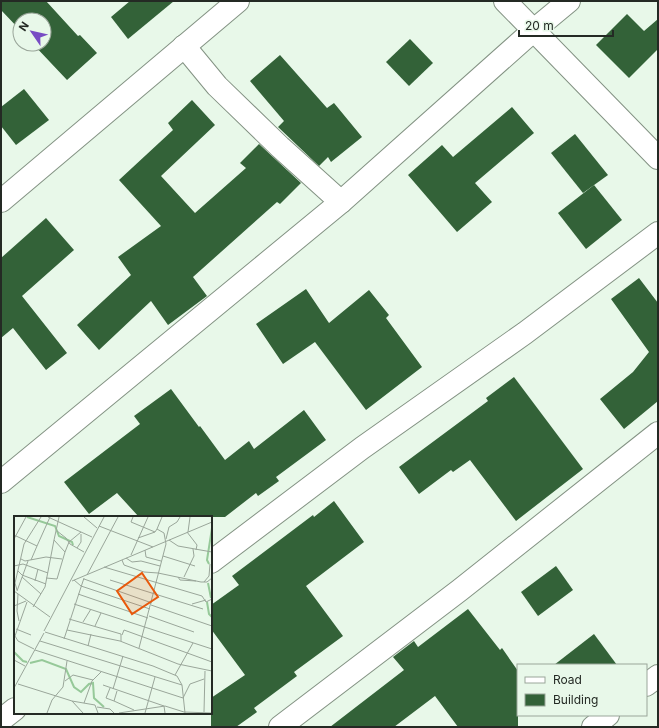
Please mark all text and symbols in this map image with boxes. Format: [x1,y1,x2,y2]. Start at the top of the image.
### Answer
north arrow [12,12,52,52]
scale bar [519,12,613,38]
text: 20 m [525,18,554,33]
text: N [16,19,32,34]
inset map [14,516,212,714]
legend [517,664,647,716]
text: Road [553,672,582,687]
text: Building [553,692,598,707]

